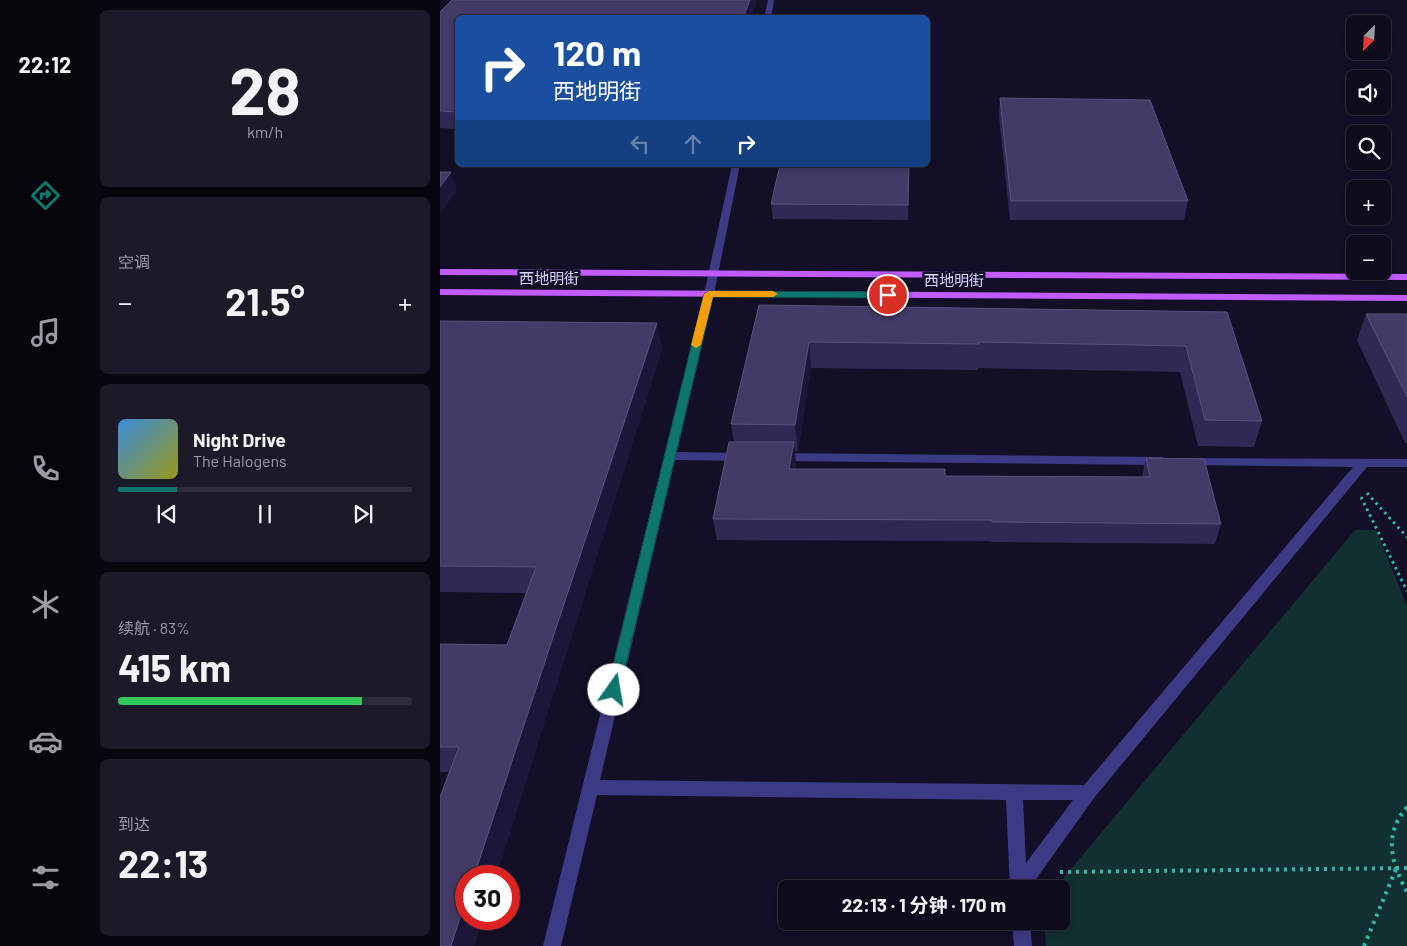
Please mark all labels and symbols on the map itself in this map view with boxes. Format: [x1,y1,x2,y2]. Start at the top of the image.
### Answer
north arrow [1346,15,1391,60]
street label: 西地明街 [519,269,579,287]
street label: 西地明街 [924,271,984,289]
pin [867,274,909,316]
position arrow [587,663,639,715]
speed limit sign: 30 [455,865,520,930]

